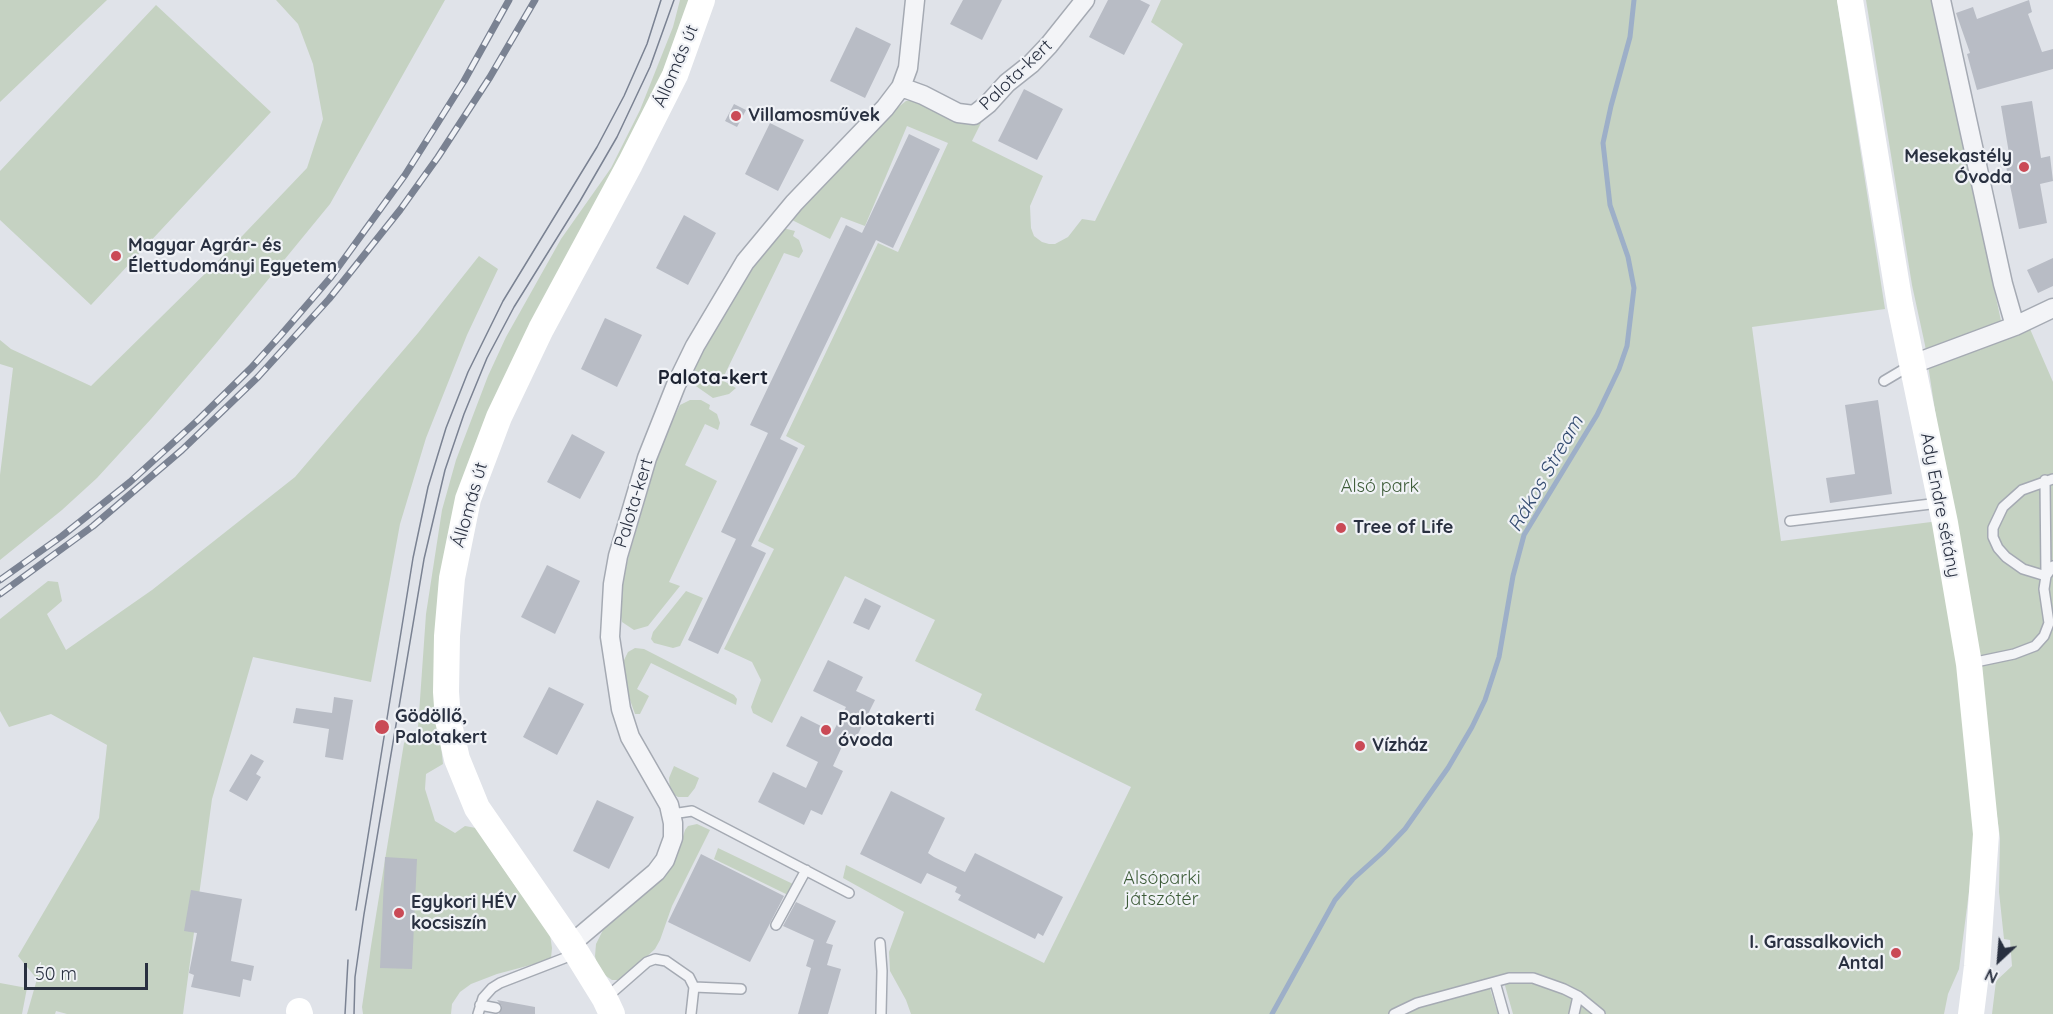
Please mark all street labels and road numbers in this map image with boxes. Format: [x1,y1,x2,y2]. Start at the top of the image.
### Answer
street label: Állomás út [649,21,703,111]
street label: Palota-kert [975,35,1057,115]
street label: Ady Endre sétány [1915,431,1965,579]
street label: Palota-kert [610,455,658,551]
street label: Állomás út [448,460,492,550]

